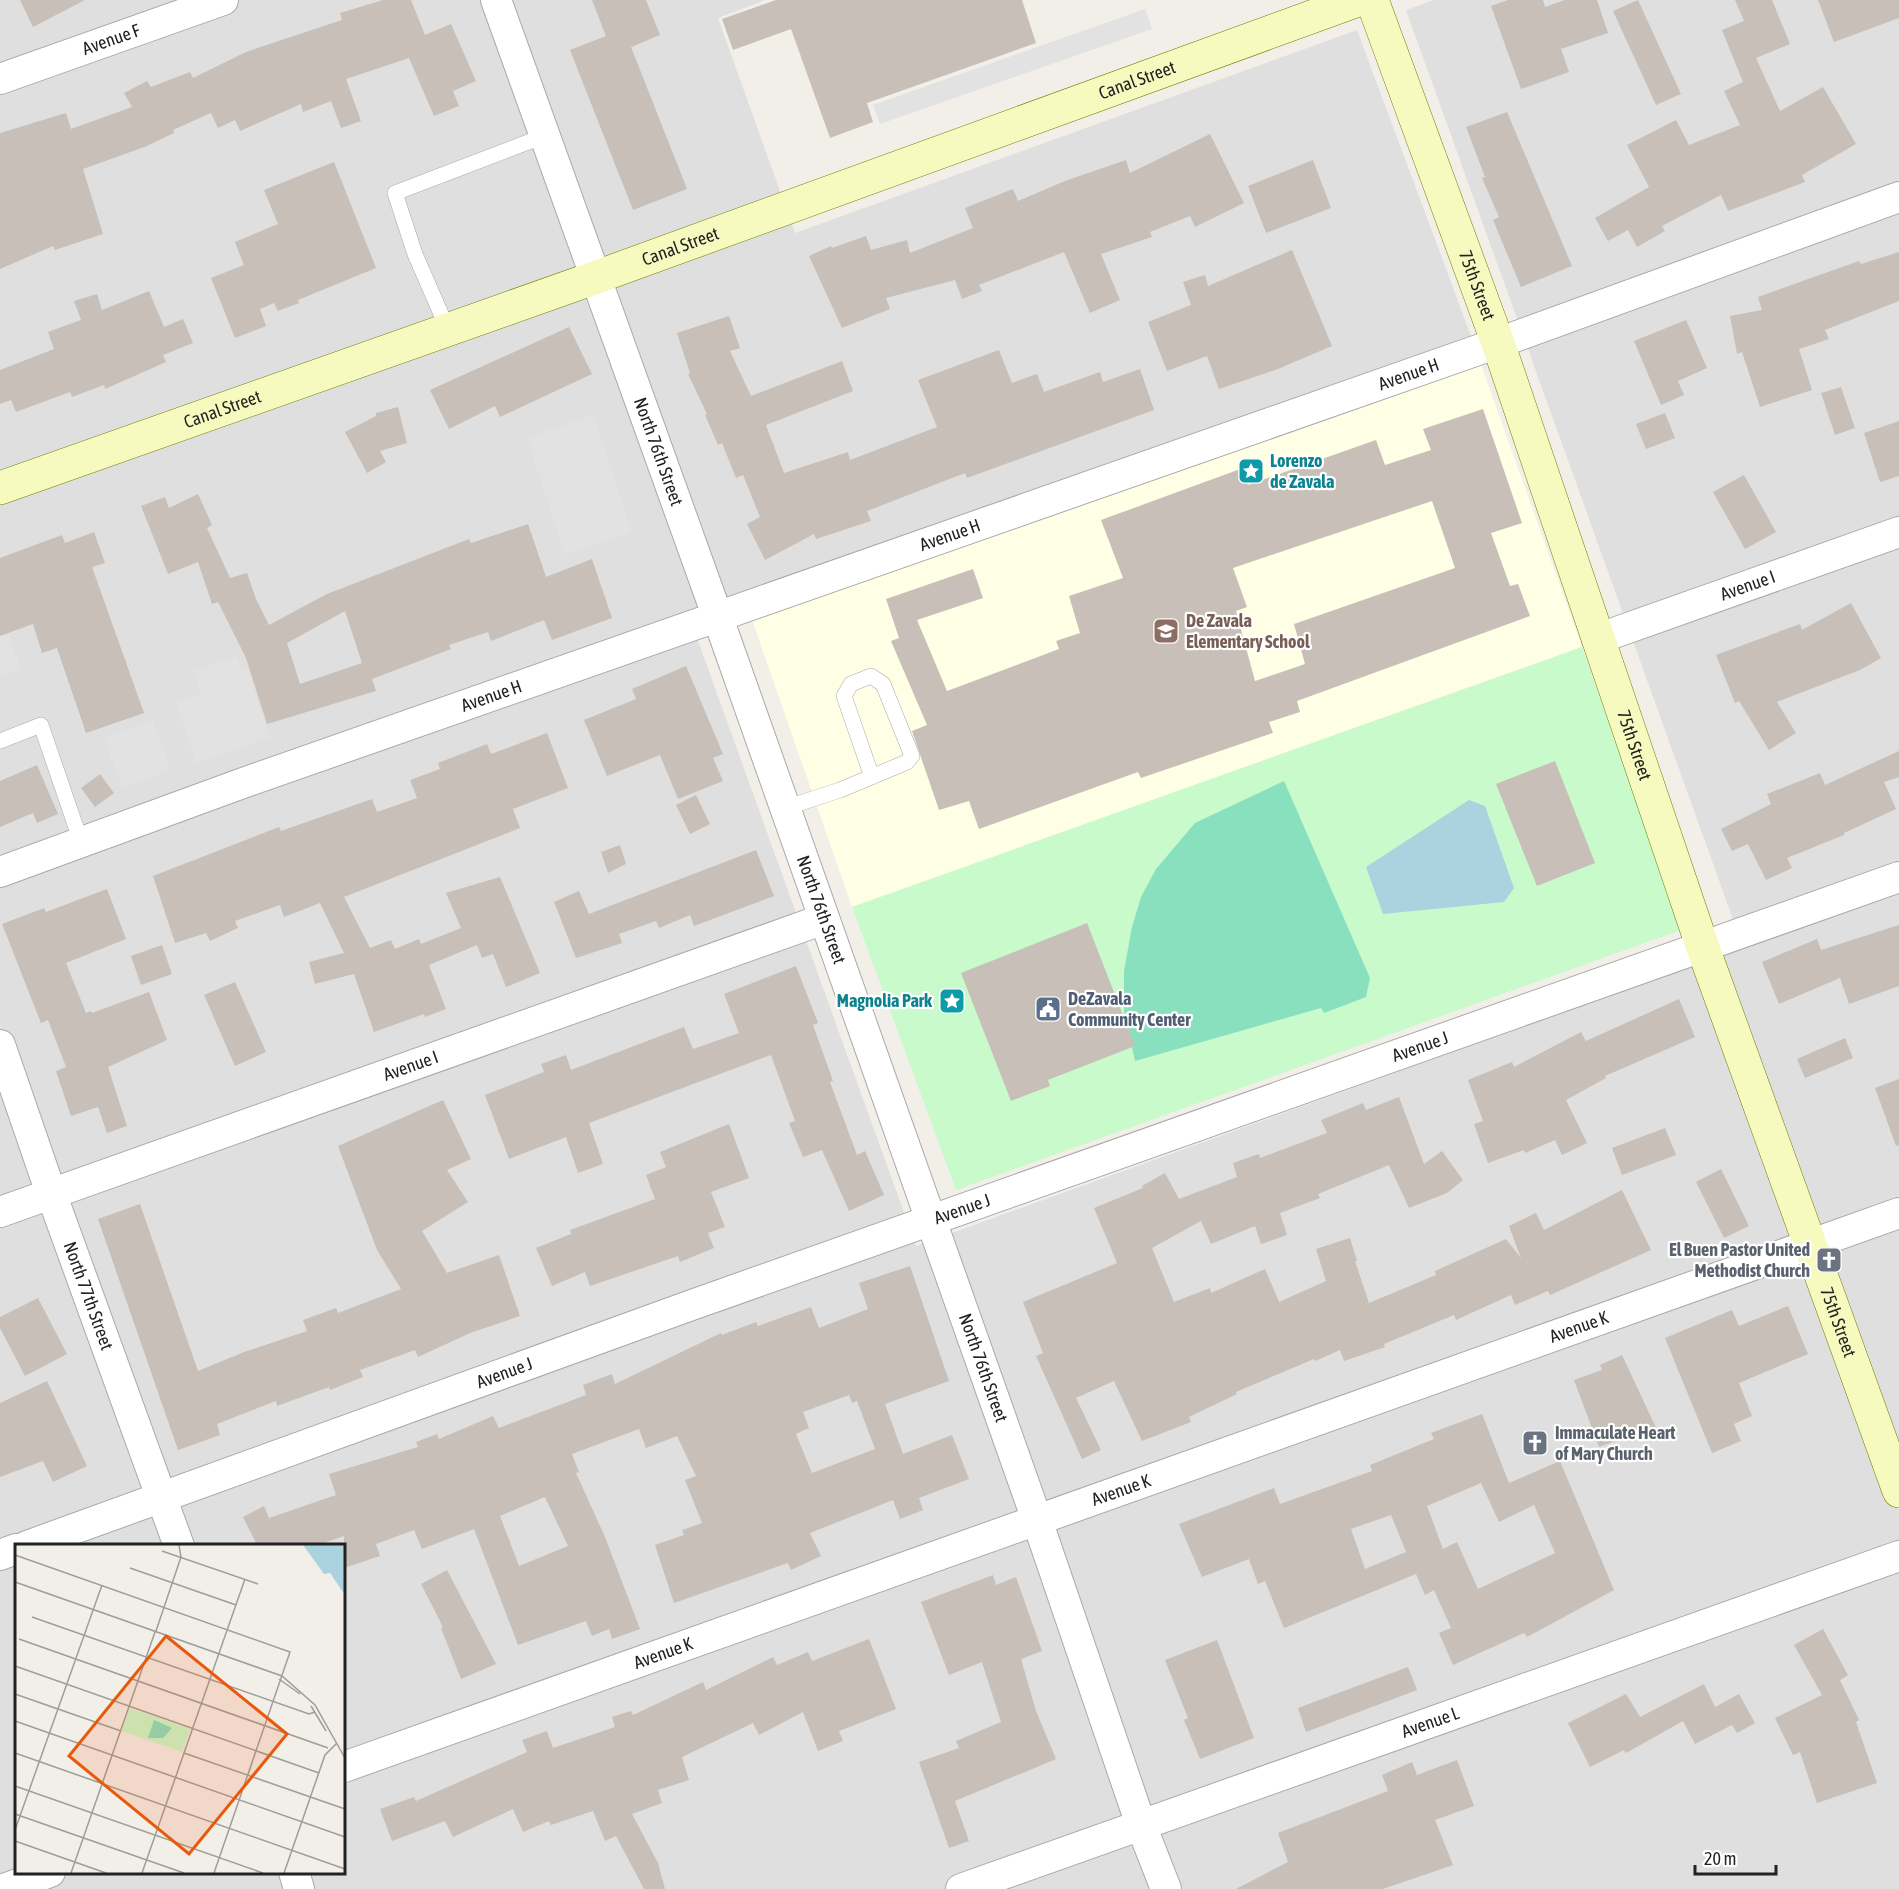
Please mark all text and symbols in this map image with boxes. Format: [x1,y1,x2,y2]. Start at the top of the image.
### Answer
street label: Avenue F [79,19,143,59]
street label: Canal Street [1096,56,1178,104]
street label: Canal Street [639,222,722,270]
street label: 75th Street [1455,247,1500,323]
street label: Avenue H [1375,354,1442,394]
street label: Canal Street [181,386,264,432]
street label: North 76th Street [630,395,688,509]
place label: Lorenzo de Zavala [1270,450,1334,492]
place icon: Lorenzo de Zavala [1236,456,1266,486]
street label: Avenue H [917,514,983,555]
street label: Avenue I [1717,566,1778,605]
place label: De Zavala Elementary School [1186,610,1310,652]
school or university icon: De Zavala Elementary School [1151,616,1181,646]
street label: Avenue H [458,675,524,716]
street label: 75th Street [1613,707,1656,783]
street label: North 76th Street [793,852,850,966]
place icon: Magnolia Park [937,986,967,1016]
place label: DeZavala Community Center [1068,988,1191,1030]
place label: Magnolia Park [837,990,933,1011]
public building icon: DeZavala Community Center [1033,994,1063,1024]
street label: Avenue J [1389,1027,1451,1066]
street label: Avenue I [380,1046,441,1085]
street label: Avenue J [931,1189,993,1228]
street label: North 77th Street [60,1239,118,1353]
place label: El Buen Pastor United Methodist Church [1669,1239,1810,1281]
church icon: El Buen Pastor United Methodist Church [1814,1245,1844,1275]
street label: 75th Street [1816,1284,1861,1360]
street label: Avenue K [1546,1306,1611,1347]
street label: North 76th Street [955,1311,1012,1425]
street label: Avenue J [474,1353,535,1392]
place label: Immaculate Heart of Mary Church [1555,1422,1676,1464]
church icon: Immaculate Heart of Mary Church [1520,1428,1550,1458]
street label: Avenue K [1089,1469,1153,1510]
inset map [15,1544,345,1874]
street label: Avenue K [631,1633,696,1673]
street label: Avenue L [1399,1702,1462,1742]
scale bar [1695,1838,1776,1876]
text: 20 m [1704,1848,1736,1869]

